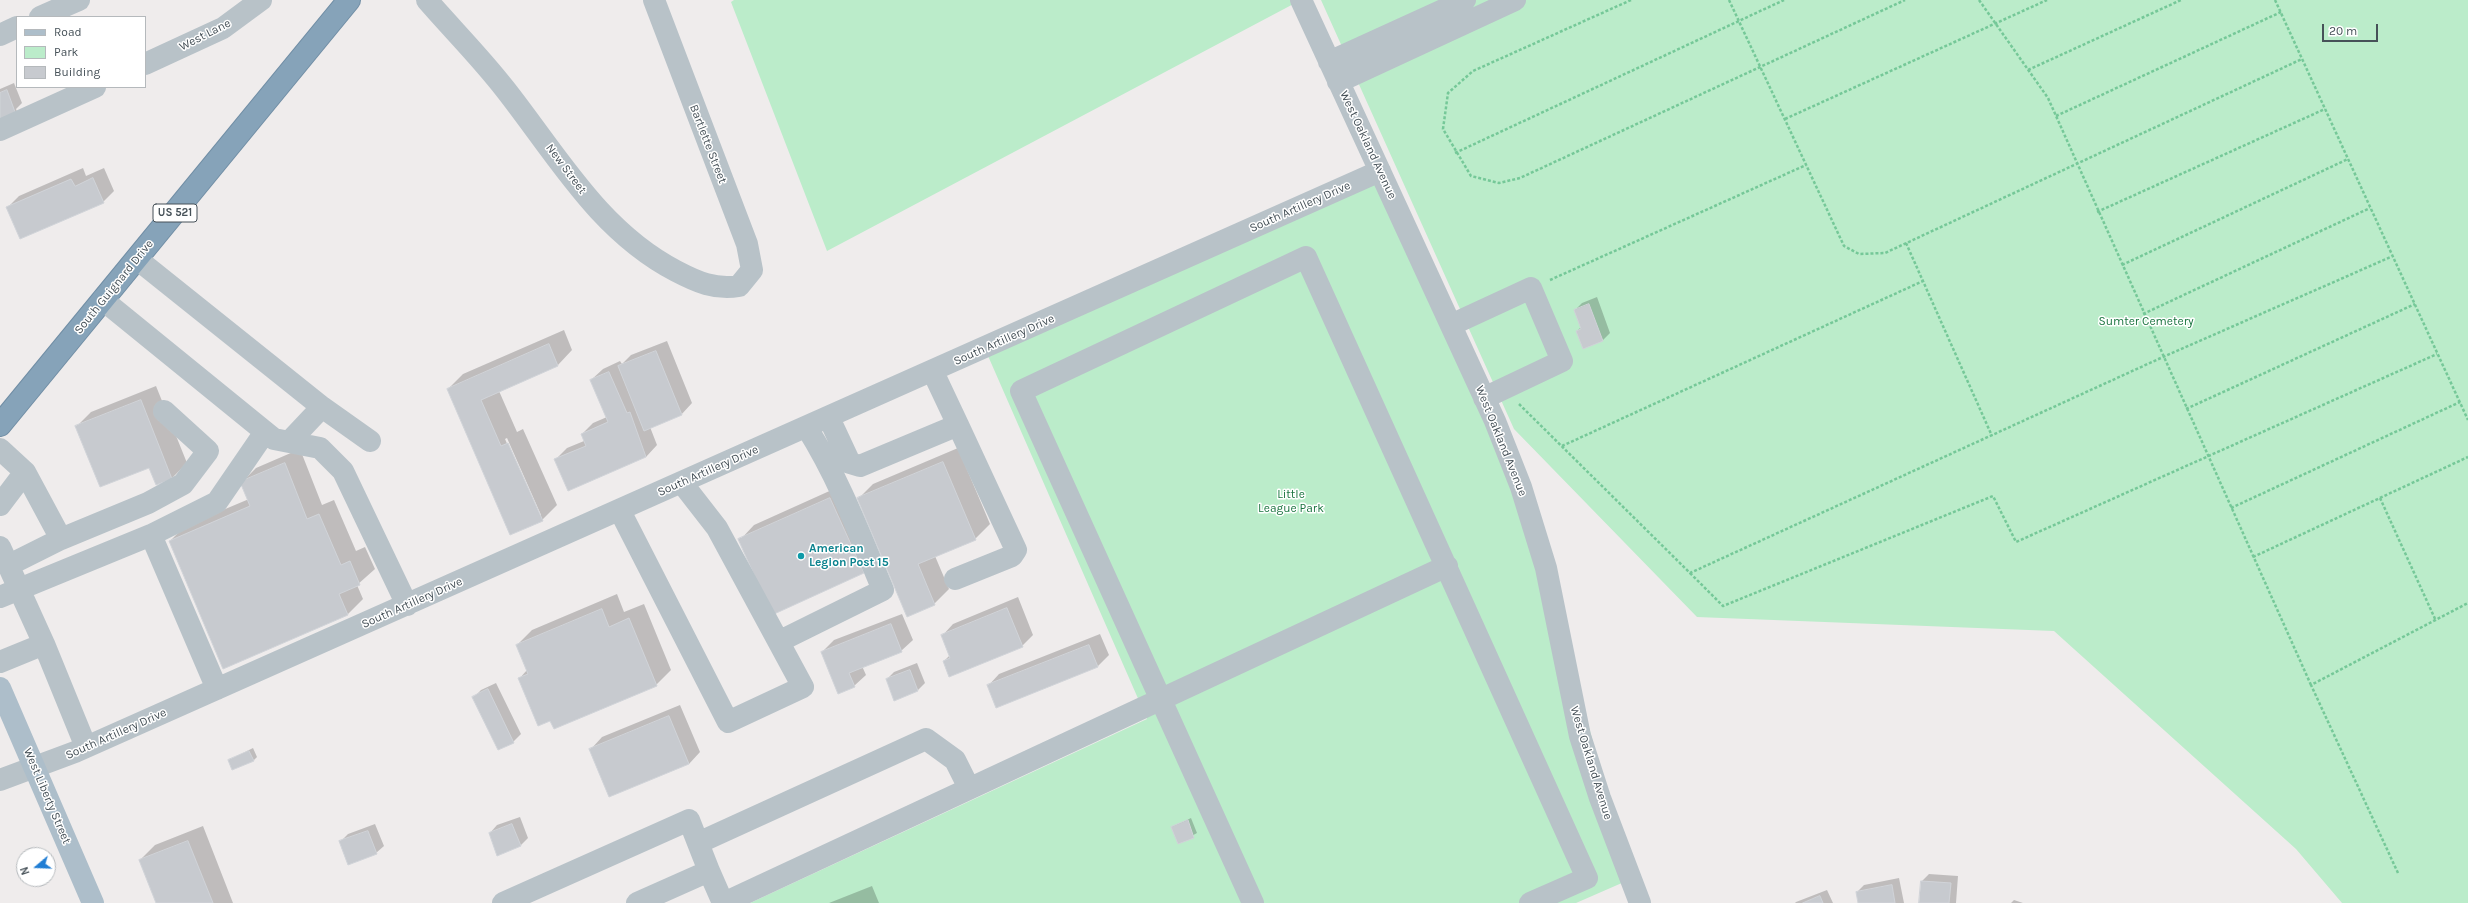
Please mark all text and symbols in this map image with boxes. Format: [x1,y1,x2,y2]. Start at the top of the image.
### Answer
legend [16,16,146,88]
street label: West Lane [177,16,233,54]
scale bar [2324,16,2380,42]
text: 20 m [2329,24,2357,38]
text: Road [54,25,82,39]
text: Park [54,45,78,59]
text: Building [54,65,100,79]
street label: West Oakland Avenue [1337,89,1399,201]
street label: Bartlette Street [686,102,730,186]
street label: New Street [543,141,589,197]
street label: South Artillery Drive [1247,178,1353,236]
road number: US 521 [153,204,197,222]
street label: South Guignard Drive [72,237,156,337]
street label: South Artillery Drive [951,311,1057,369]
park label: Sumter Cemetery [2098,315,2194,329]
street label: West Oakland Avenue [1472,384,1530,498]
street label: South Artillery Drive [655,442,761,500]
park label: Little League Park [1258,488,1324,516]
place label: American Legion Post 15 [809,542,889,570]
marker: American Legion Post 15 [796,551,806,561]
street label: South Artillery Drive [359,574,465,632]
street label: West Oakland Avenue [1567,704,1615,822]
street label: South Artillery Drive [63,705,169,763]
street label: West Liberty Street [20,746,74,846]
north arrow [16,847,56,887]
text: N [18,865,33,877]

